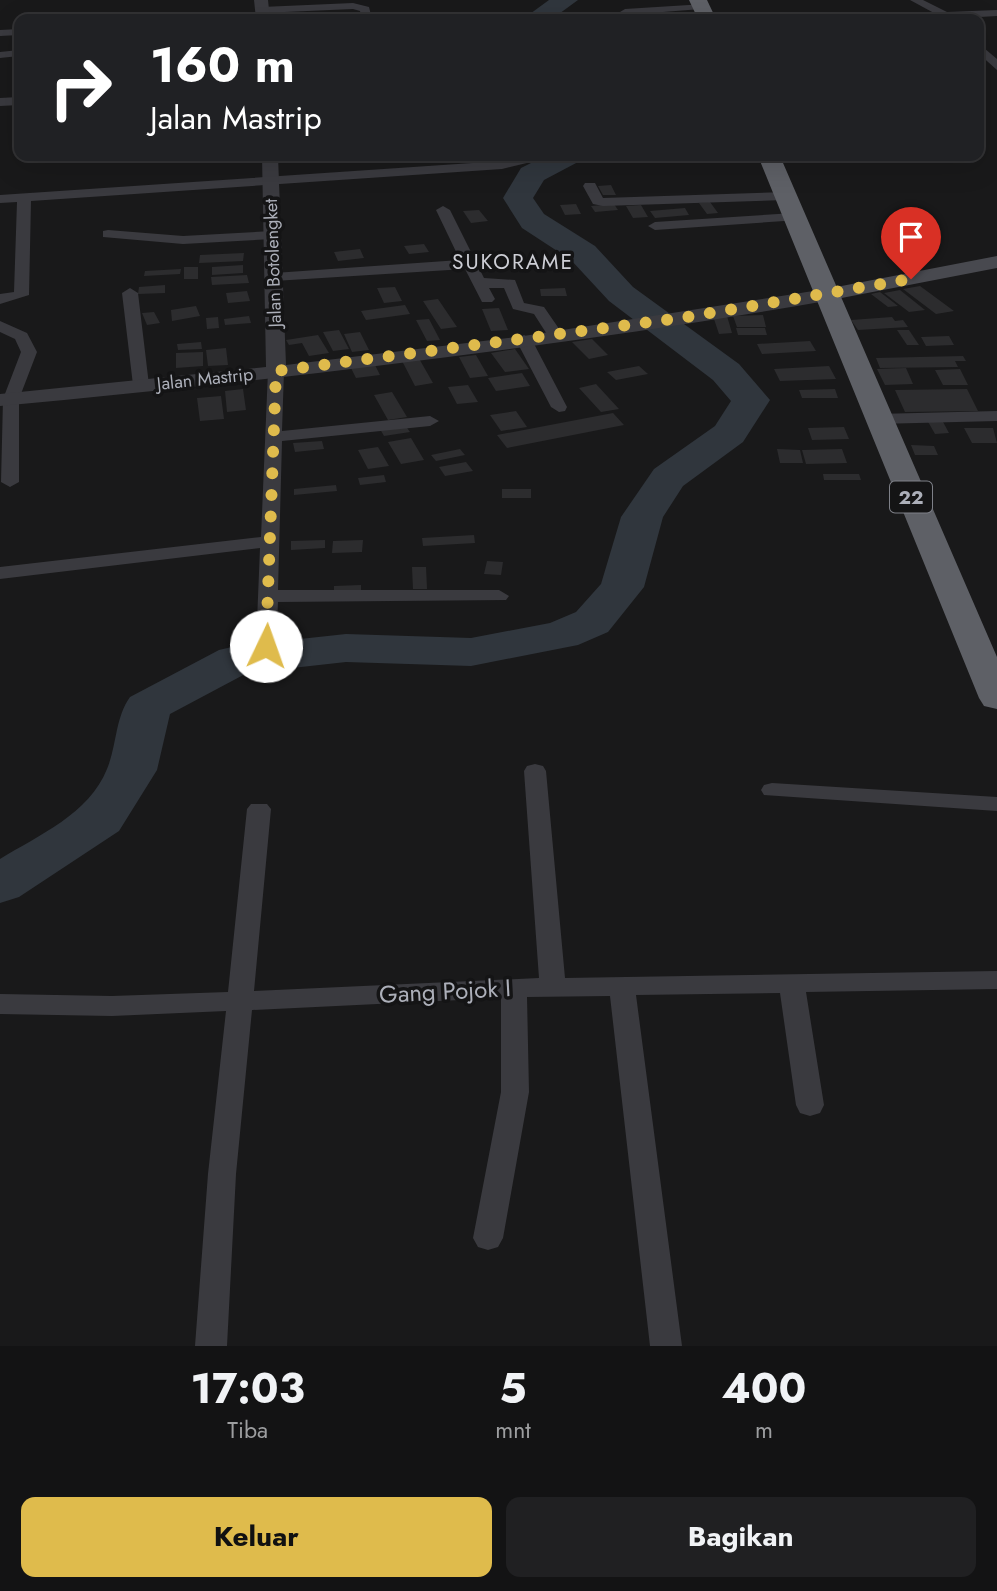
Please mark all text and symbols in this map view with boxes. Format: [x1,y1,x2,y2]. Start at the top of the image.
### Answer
text: 160 m [150,30,295,100]
icon: right [35,42,126,133]
text: Jalan Mastrip [150,95,322,141]
street label: Jalan Botolengket [258,197,288,330]
pin [881,207,941,279]
icon: arrive [892,218,930,256]
district label: SUKORAME [452,247,574,277]
street label: Jalan Mastrip [154,361,254,397]
road number: 22 [890,482,932,512]
position arrow [229,609,303,683]
street label: Gang Pojok I [378,970,512,1012]
text: 17:03 [191,1358,305,1419]
text: 5 [500,1358,527,1419]
text: 400 [721,1358,806,1419]
text: Tiba [227,1413,268,1447]
text: mnt [495,1413,531,1447]
text: m [755,1413,773,1447]
button: Keluar [21,1497,492,1577]
button: Bagikan [506,1497,976,1577]

